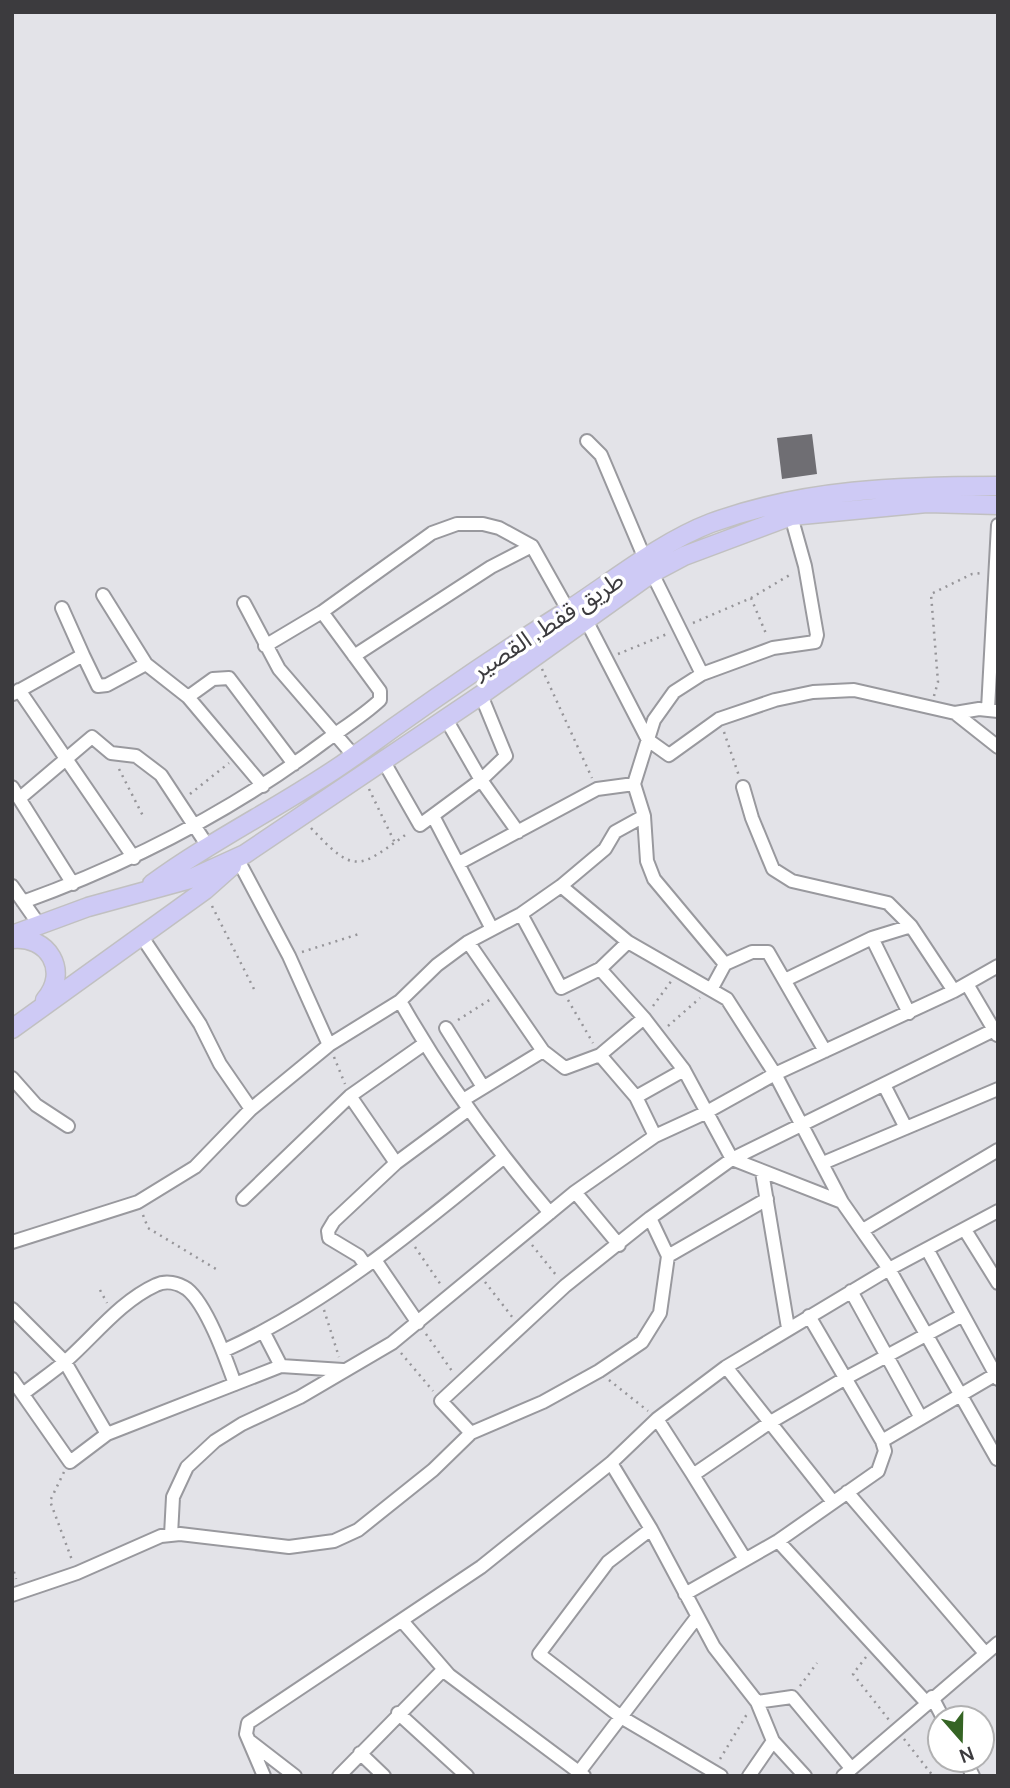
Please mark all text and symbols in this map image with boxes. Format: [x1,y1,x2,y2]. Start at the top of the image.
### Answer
street label: طريق قفط, القصير [464,562,629,686]
north arrow [926,1704,996,1774]
text: N [956,1740,978,1770]

